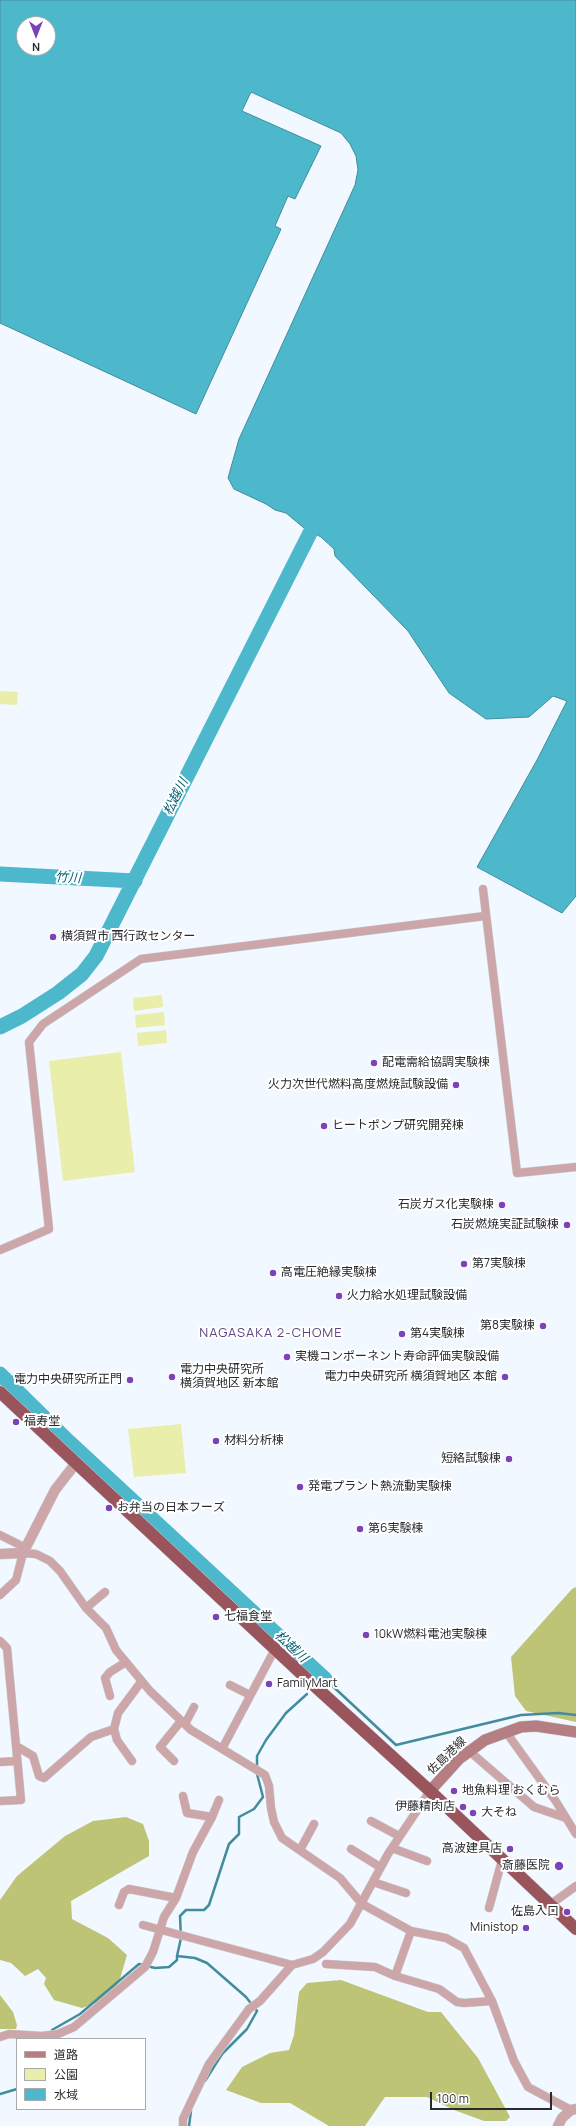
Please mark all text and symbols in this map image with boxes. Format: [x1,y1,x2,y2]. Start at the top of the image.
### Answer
north arrow [16,16,56,56]
text: N [32,40,40,55]
water label: 松越川 [160,776,192,818]
water label: 竹川 [55,870,81,886]
place label: 横須賀市 西行政センター [61,930,195,944]
marker: 横須賀市 西行政センター [48,932,58,942]
place label: 配電需給協調実験棟 [382,1056,490,1070]
marker: 配電需給協調実験棟 [369,1058,379,1068]
place label: 火力次世代燃料高度燃焼試験設備 [268,1078,448,1092]
marker: 火力次世代燃料高度燃焼試験設備 [451,1080,461,1090]
place label: ヒートポンプ研究開発棟 [332,1119,464,1133]
marker: ヒートポンプ研究開発棟 [319,1121,329,1131]
place label: 石炭ガス化実験棟 [398,1198,494,1212]
marker: 石炭ガス化実験棟 [497,1200,507,1210]
place label: 石炭燃焼実証試験棟 [451,1218,559,1232]
marker: 石炭燃焼実証試験棟 [562,1220,572,1230]
place label: 第7実験棟 [472,1257,526,1271]
marker: 第7実験棟 [459,1259,469,1269]
place label: 高電圧絶縁実験棟 [281,1266,377,1280]
marker: 高電圧絶縁実験棟 [268,1268,278,1278]
place label: 火力給水処理試験設備 [347,1289,467,1303]
marker: 火力給水処理試験設備 [334,1291,344,1301]
place label: 第8実験棟 [480,1319,535,1333]
marker: 第8実験棟 [538,1321,548,1331]
district label: NAGASAKA 2-CHOME [199,1325,343,1341]
place label: 第4実験棟 [410,1327,465,1341]
marker: 第4実験棟 [397,1329,407,1339]
place label: 実機コンポーネント寿命評価実験設備 [295,1350,499,1364]
marker: 実機コンポーネント寿命評価実験設備 [282,1352,292,1362]
place label: 電力中央研究所 横須賀地区 新本館 [180,1363,278,1391]
place label: 電力中央研究所 横須賀地区 本館 [324,1370,497,1384]
marker: 電力中央研究所 横須賀地区 新本館 [167,1372,177,1382]
marker: 電力中央研究所 横須賀地区 本館 [500,1372,510,1382]
place label: 電力中央研究所正門 [14,1373,122,1387]
marker: 電力中央研究所正門 [125,1375,135,1385]
place label: 福寿堂 [24,1415,60,1429]
marker: 福寿堂 [11,1417,21,1427]
place label: 材料分析棟 [224,1434,284,1448]
marker: 材料分析棟 [211,1436,221,1446]
place label: 短絡試験棟 [441,1452,501,1466]
marker: 短絡試験棟 [504,1454,514,1464]
place label: 発電プラント熱流動実験棟 [308,1480,452,1494]
marker: 発電プラント熱流動実験棟 [295,1482,305,1492]
place label: お弁当の日本フーズ [117,1501,225,1515]
marker: お弁当の日本フーズ [104,1503,114,1513]
place label: 第6実験棟 [368,1522,423,1536]
marker: 第6実験棟 [355,1524,365,1534]
place label: 七福食堂 [224,1610,272,1624]
marker: 七福食堂 [211,1612,221,1622]
water label: 松越川 [271,1628,311,1666]
place label: 10kW燃料電池実験棟 [374,1628,487,1642]
marker: 10kW燃料電池実験棟 [361,1630,371,1640]
place label: FamilyMart [277,1677,337,1691]
marker: FamilyMart [264,1679,274,1689]
street label: 佐島港線 [425,1734,469,1778]
place label: 地魚料理 おくむら [462,1784,560,1798]
marker: 地魚料理 おくむら [449,1786,459,1796]
place label: 伊藤精肉店 [395,1800,455,1814]
marker: 伊藤精肉店 [458,1802,468,1812]
place label: 大そね [481,1806,517,1820]
marker: 大そね [468,1808,478,1818]
place label: 高波建具店 [442,1842,502,1856]
marker: 高波建具店 [505,1844,515,1854]
place label: 斎藤医院 [502,1859,550,1873]
marker: 斎藤医院 [553,1860,565,1872]
place label: 佐島入口 [511,1905,559,1919]
marker: 佐島入口 [562,1907,572,1917]
place label: Ministop [470,1921,518,1935]
marker: Ministop [521,1923,531,1933]
legend [16,2038,146,2110]
text: 道路 [54,2046,78,2063]
text: 公園 [54,2066,78,2083]
scale bar [432,2084,554,2110]
text: 水域 [54,2086,78,2103]
text: 100 m [437,2090,469,2107]

